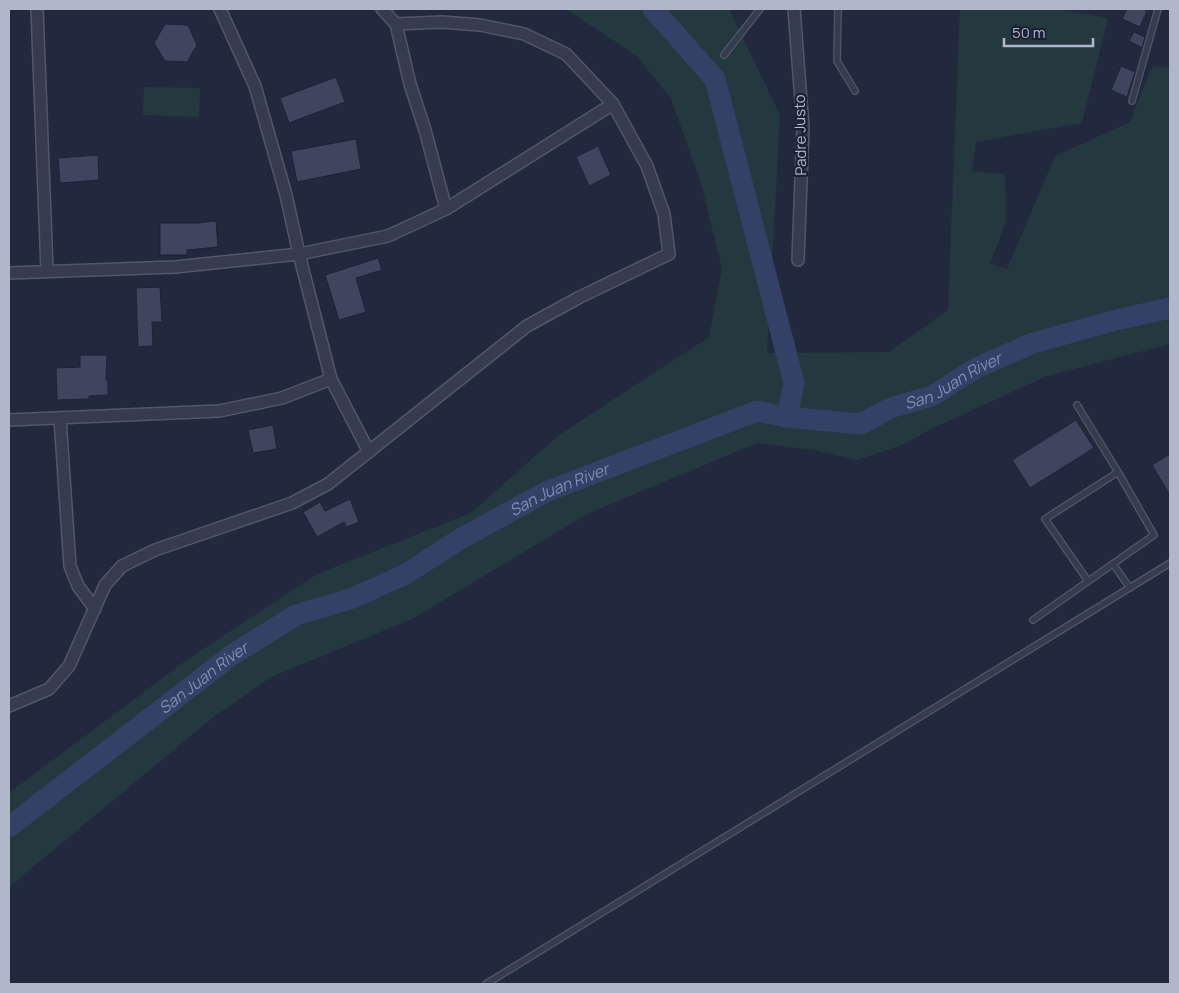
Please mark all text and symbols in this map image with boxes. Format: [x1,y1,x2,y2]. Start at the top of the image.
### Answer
scale bar [1004,15,1093,47]
text: 50 m [1012,22,1046,43]
street label: Padre Justo [789,94,811,176]
water label: San Juan River [902,346,1007,414]
water label: San Juan River [505,457,614,521]
water label: San Juan River [154,636,254,719]

